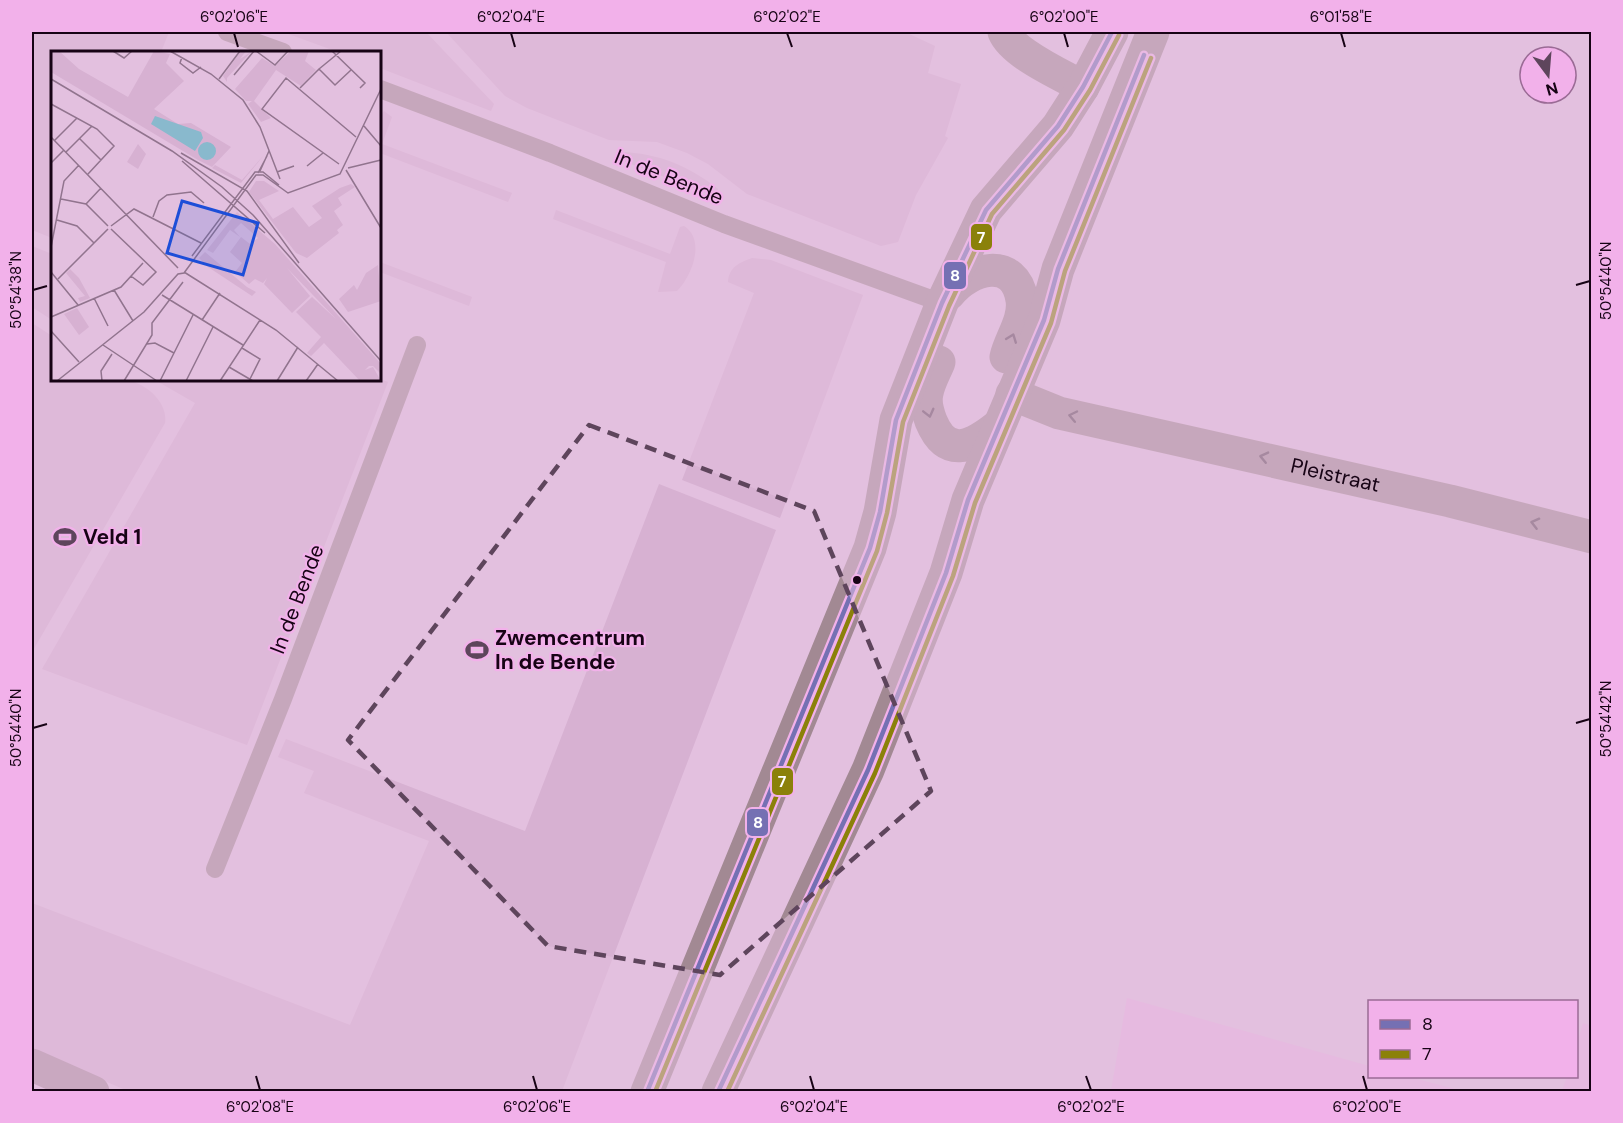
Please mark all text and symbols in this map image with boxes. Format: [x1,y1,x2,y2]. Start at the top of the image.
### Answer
text: 6°02'06"E [200,7,268,27]
text: 6°02'04"E [477,7,545,27]
text: 6°02'02"E [753,7,821,27]
text: 6°02'00"E [1029,7,1099,27]
text: 6°01'58"E [1310,7,1372,27]
north arrow [1518,45,1578,105]
inset map [51,51,381,381]
text: N [1543,77,1561,101]
street label: In de Bende [610,142,728,212]
line badge: 7 [970,223,993,251]
text: 7 [977,227,986,248]
text: 50°54'40"N [1596,242,1616,320]
text: 50°54'38"N [6,251,26,329]
line badge: 8 [943,261,967,290]
text: 8 [950,265,960,286]
one-way arrow [1005,333,1018,344]
one-way arrow [922,408,935,418]
one-way arrow [1068,410,1078,423]
one-way arrow [1259,452,1269,465]
street label: Pleistraat [1288,452,1383,499]
one-way arrow [1530,517,1540,530]
place label: Veld 1 [83,523,141,551]
sports icon: Veld 1 [52,524,78,550]
street label: In de Bende [263,540,331,658]
unlabelled marker [851,574,863,586]
place label: Zwemcentrum In de Bende [495,624,645,676]
sports icon: Zwemcentrum In de Bende [464,637,490,663]
text: 50°54'42"N [1596,681,1616,757]
text: 50°54'40"N [6,689,26,767]
line badge: 7 [771,767,794,796]
text: 7 [778,771,787,792]
line badge: 8 [746,808,769,837]
text: 8 [753,812,763,833]
legend [1368,1000,1578,1078]
text: 8 [1422,1012,1433,1036]
text: 7 [1422,1042,1432,1066]
text: 6°02'08"E [226,1097,294,1117]
text: 6°02'06"E [503,1097,571,1117]
text: 6°02'04"E [780,1097,848,1117]
text: 6°02'02"E [1057,1097,1125,1117]
text: 6°02'00"E [1332,1097,1402,1117]

